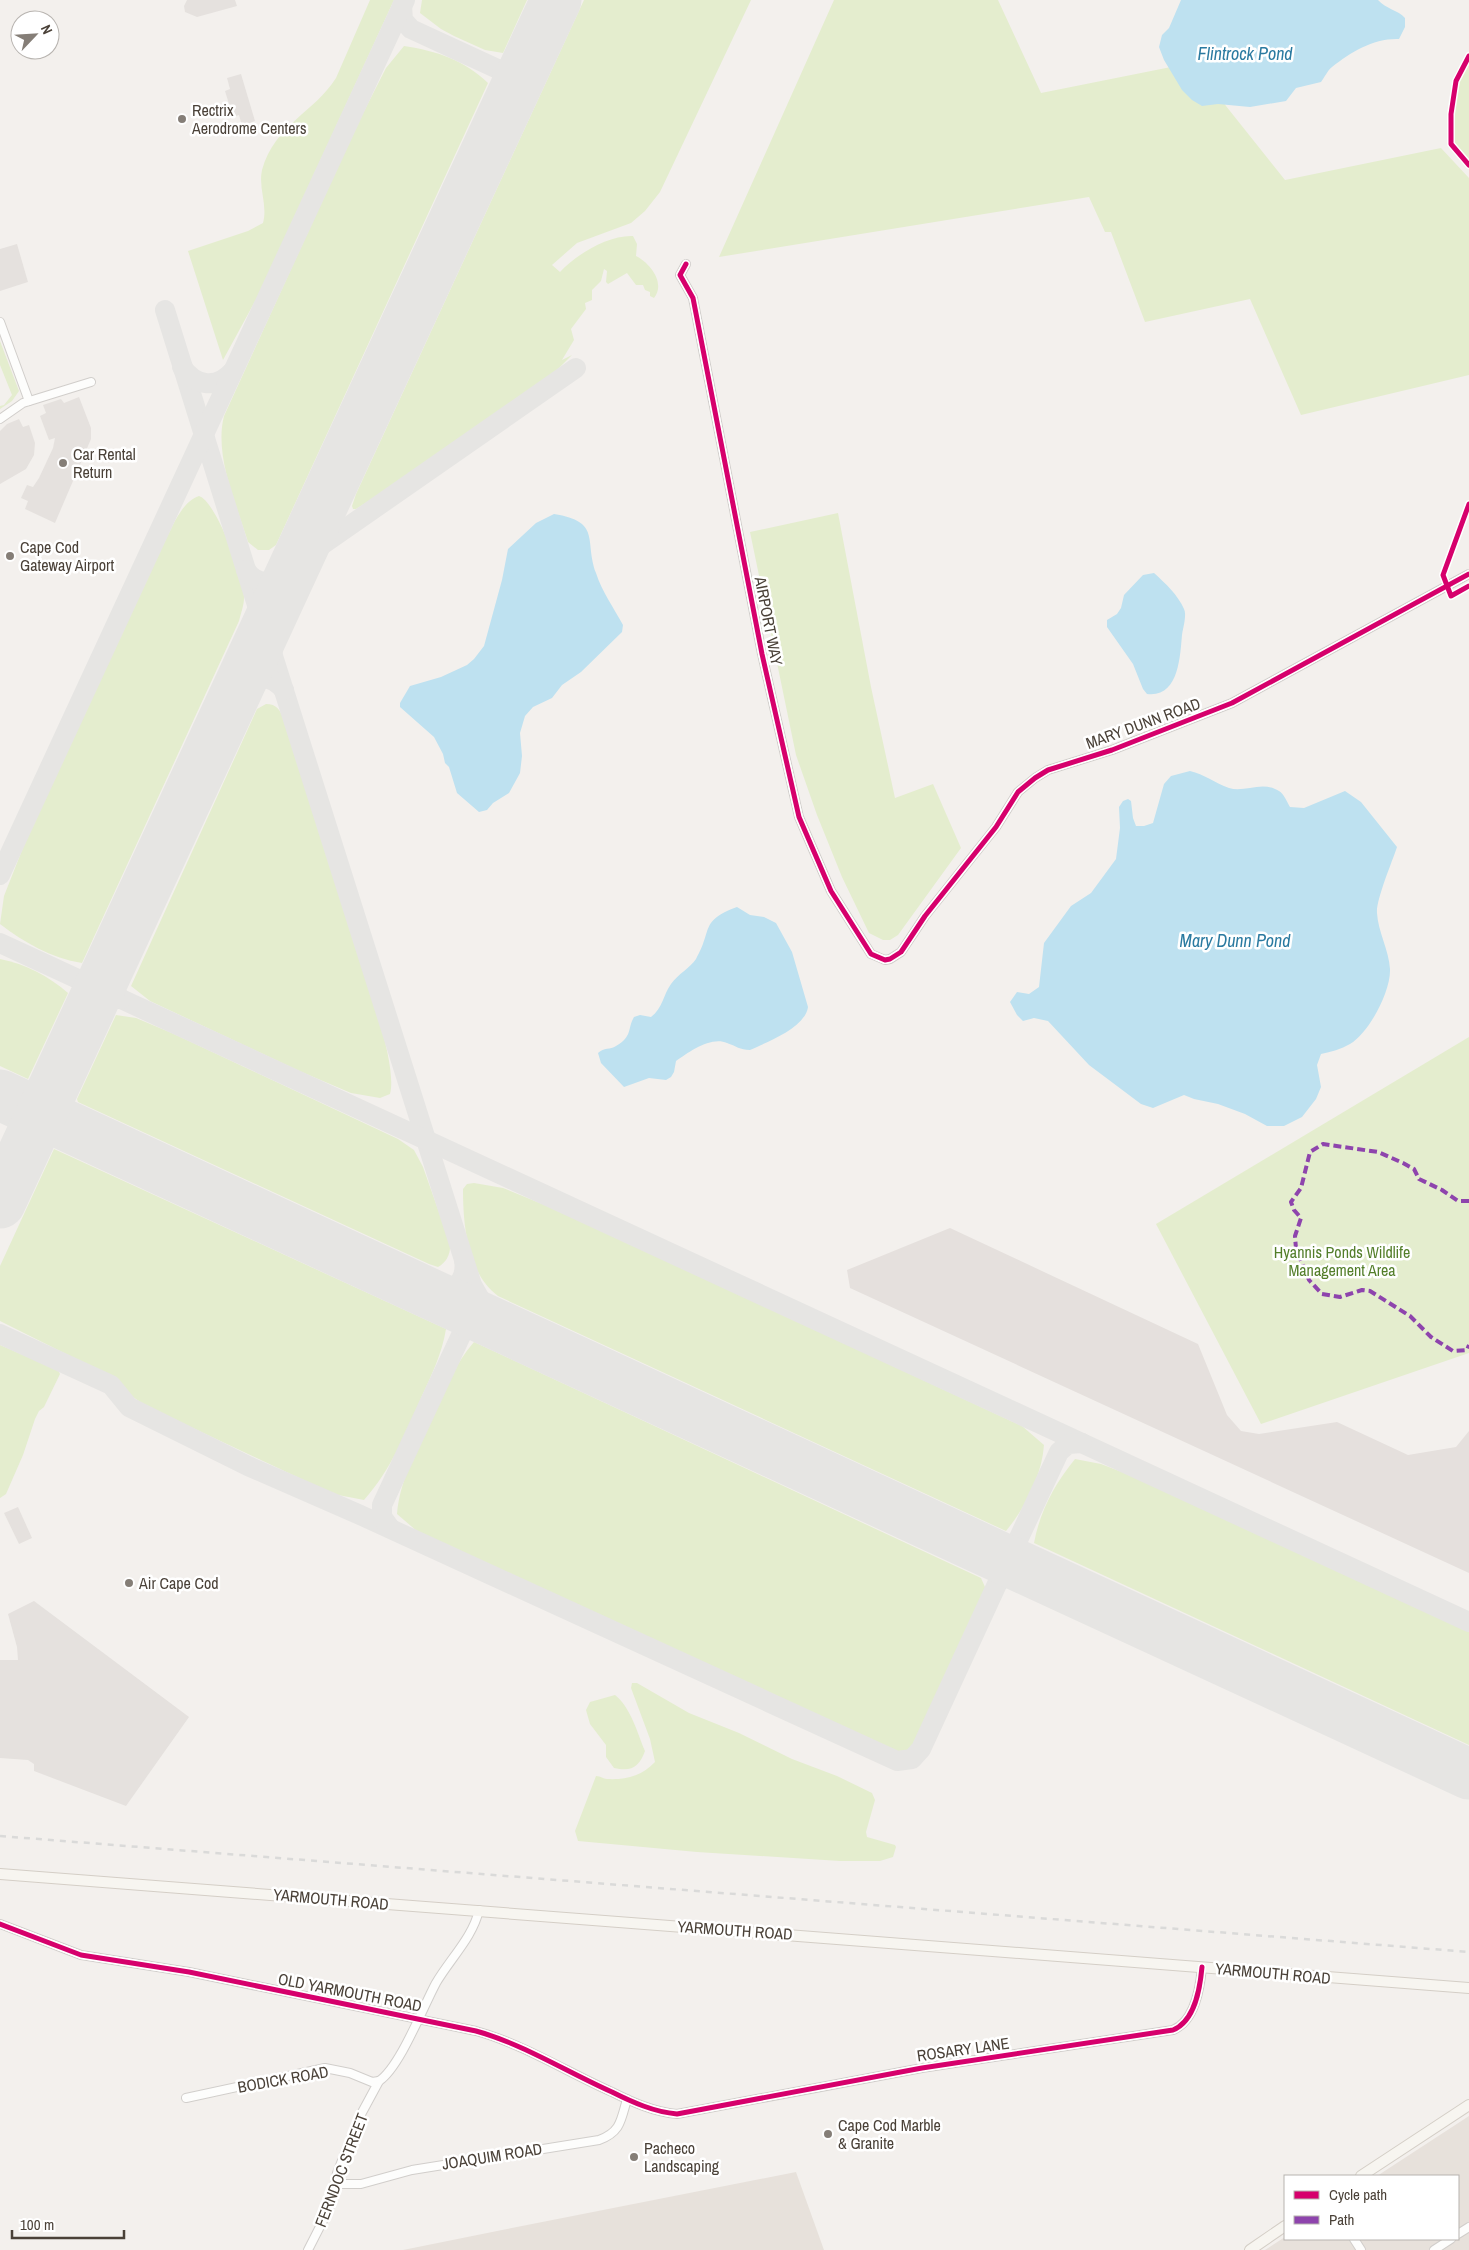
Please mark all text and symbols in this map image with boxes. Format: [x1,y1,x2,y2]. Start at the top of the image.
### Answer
north arrow [10,10,60,60]
text: N [37,22,57,37]
water label: Flintrock Pond [1197,41,1293,66]
place label: Rectrix Aerodrome Centers [191,99,306,139]
marker: Rectrix Aerodrome Centers [176,113,188,125]
place label: Car Rental Return [73,443,136,483]
marker: Car Rental Return [57,457,69,469]
place label: Cape Cod Gateway Airport [20,536,114,576]
marker: Cape Cod Gateway Airport [4,550,16,562]
street label: AIRPORT WAY [749,574,788,667]
street label: MARY DUNN ROAD [1083,692,1203,754]
water label: Mary Dunn Pond [1180,928,1291,953]
park label: Hyannis Ponds Wildlife Management Area [1274,1241,1410,1281]
place label: Air Cape Cod [138,1572,219,1594]
marker: Air Cape Cod [123,1577,135,1589]
street label: YARMOUTH ROAD [272,1883,390,1915]
street label: YARMOUTH ROAD [677,1915,793,1945]
street label: YARMOUTH ROAD [1214,1957,1332,1989]
street label: OLD YARMOUTH ROAD [276,1967,424,2017]
street label: ROSARY LANE [915,2032,1011,2066]
street label: BODICK ROAD [236,2060,330,2098]
street label: FERNDOC STREET [309,2110,373,2230]
place label: Cape Cod Marble & Granite [838,2114,941,2154]
marker: Cape Cod Marble & Granite [822,2128,834,2140]
street label: JOAQUIM ROAD [440,2137,544,2175]
place label: Pacheco Landscaping [644,2137,720,2177]
marker: Pacheco Landscaping [628,2151,640,2163]
legend [1284,2175,1459,2240]
text: Cycle path [1329,2184,1387,2205]
scale bar [12,2208,125,2240]
text: Path [1329,2209,1354,2230]
text: 100 m [20,2214,54,2235]

